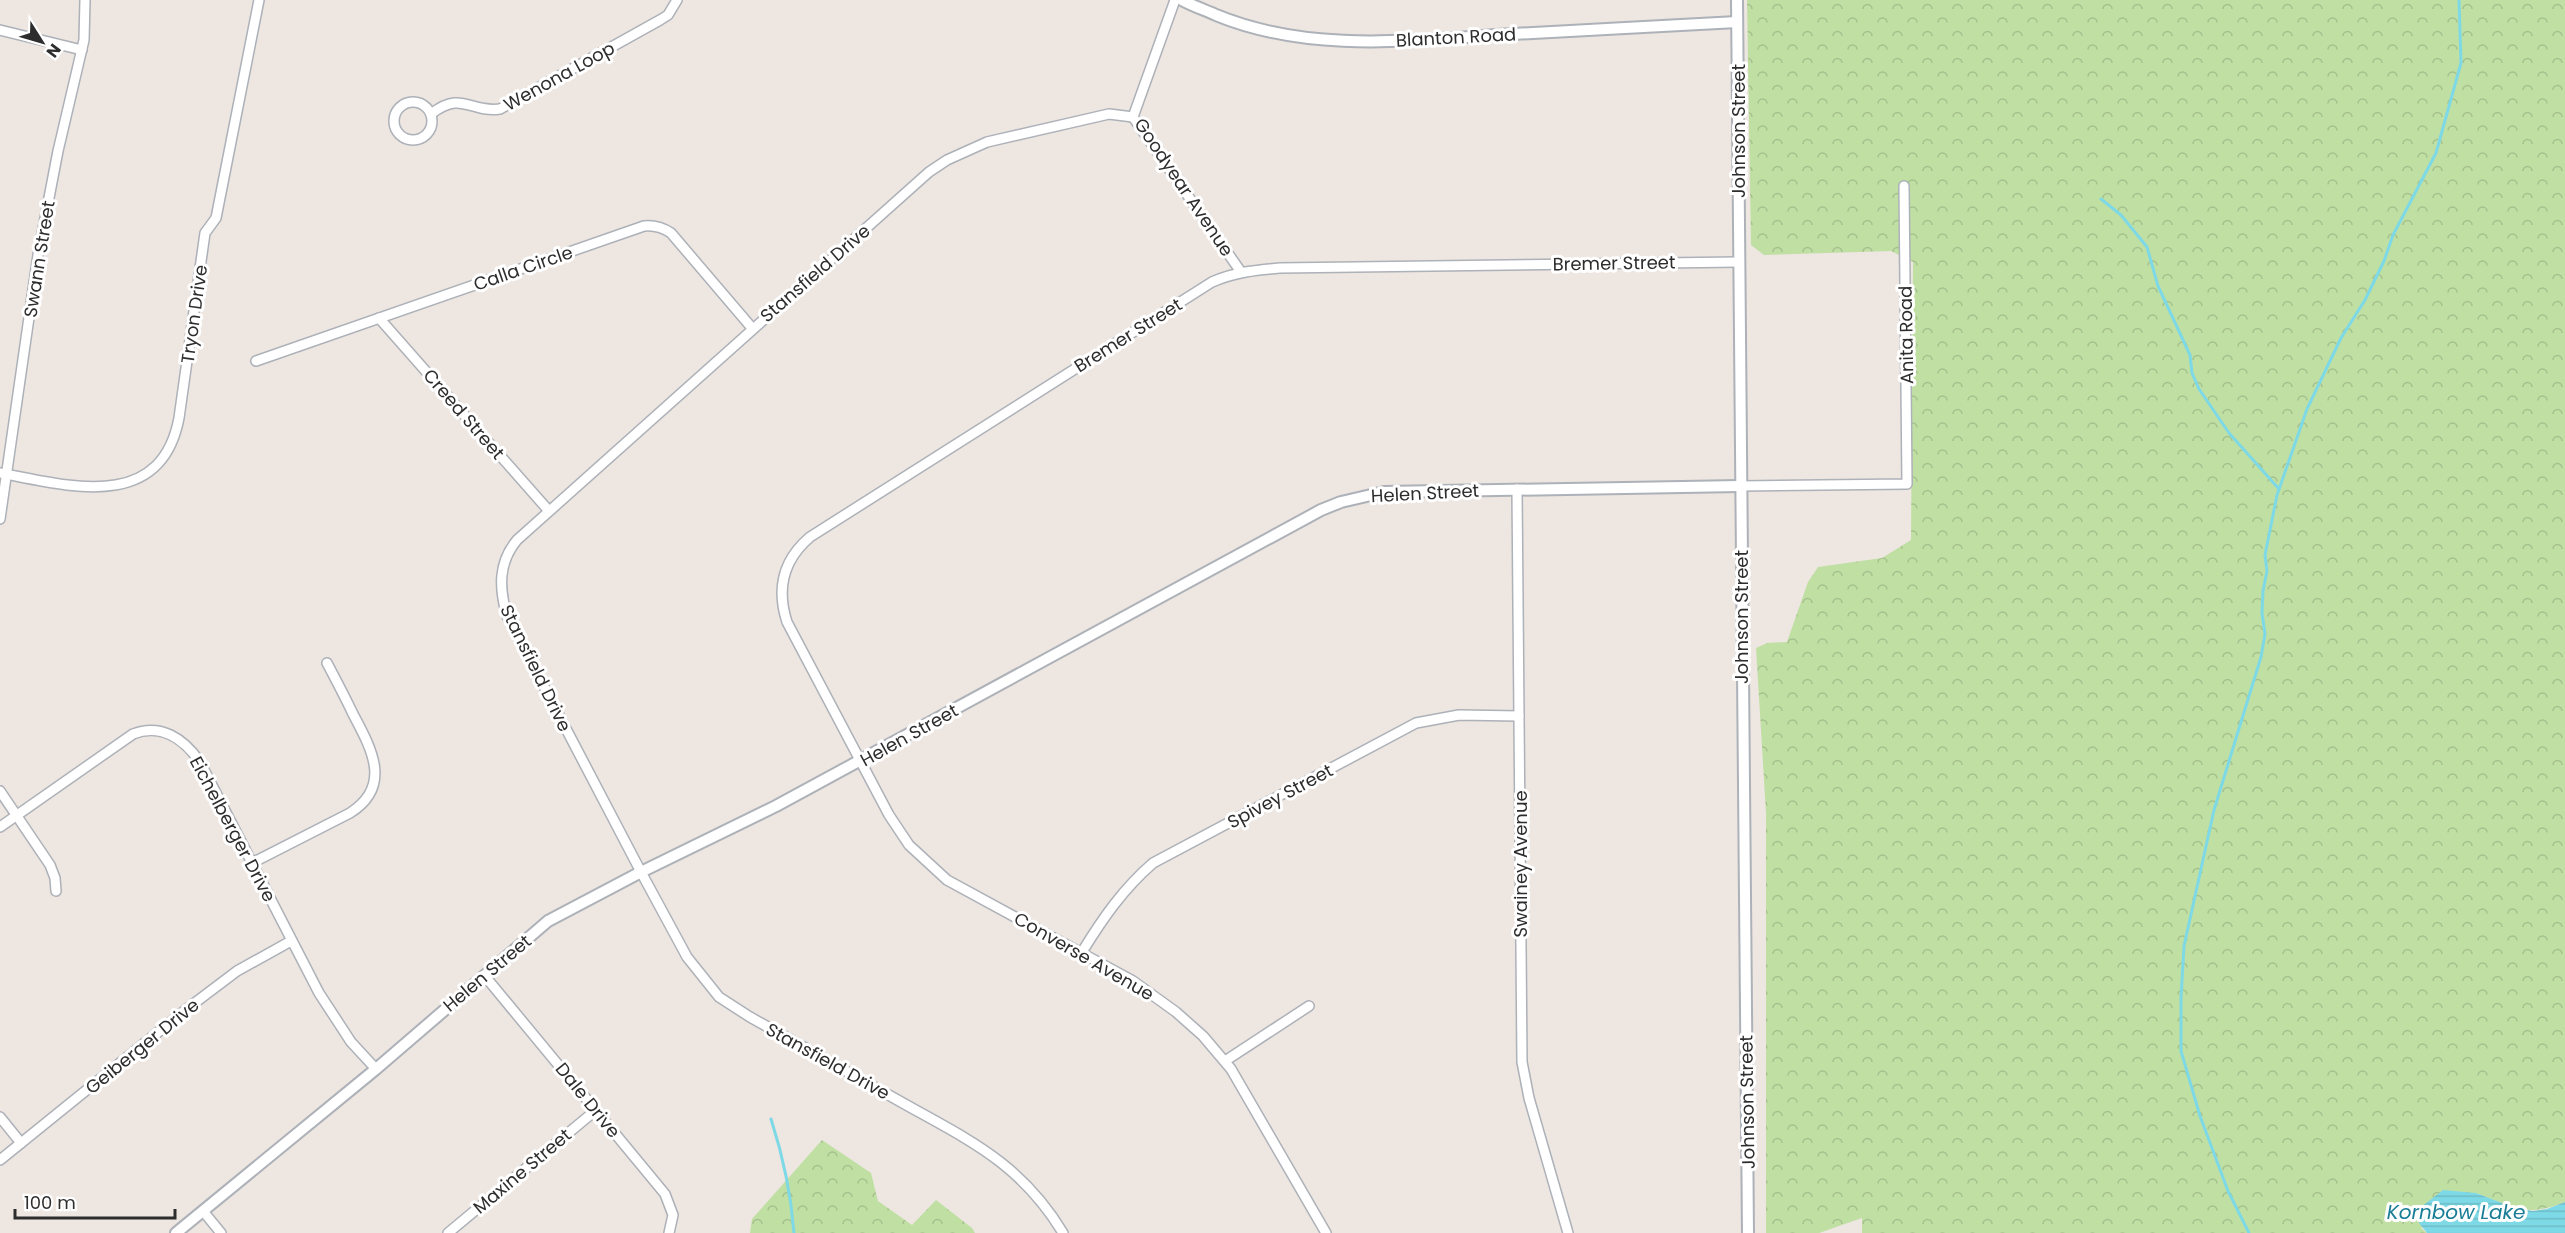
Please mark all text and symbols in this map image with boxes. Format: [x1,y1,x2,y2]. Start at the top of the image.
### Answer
north arrow [12,12,72,72]
street label: Blanton Road [1395,21,1517,53]
street label: Wenona Loop [499,35,619,117]
text: N [41,39,66,62]
street label: Johnson Street [1726,64,1751,198]
street label: Goodyear Avenue [1128,113,1240,261]
street label: Swann Street [17,199,61,319]
street label: Stansfield Drive [755,218,875,328]
street label: Calla Circle [470,239,576,297]
street label: Bremer Street [1552,249,1676,277]
street label: Tryon Drive [175,263,213,365]
street label: Anita Road [1893,286,1919,384]
street label: Bremer Street [1069,292,1187,378]
street label: Creed Street [418,363,510,465]
street label: Helen Street [1370,478,1480,508]
street label: Johnson Street [1729,550,1754,684]
street label: Stansfield Drive [494,600,578,736]
street label: Helen Street [856,698,962,772]
street label: Eichelberger Drive [184,752,282,906]
street label: Spivey Street [1223,758,1337,834]
street label: Swainey Avenue [1508,790,1533,938]
street label: Converse Avenue [1009,906,1159,1006]
street label: Helen Street [438,929,536,1017]
street label: Geiberger Drive [80,992,204,1100]
street label: Stansfield Drive [761,1017,895,1105]
street label: Johnson Street [1733,1035,1761,1169]
street label: Dale Drive [550,1057,626,1143]
street label: Maxine Street [468,1123,576,1219]
scale bar [15,1182,176,1220]
text: 100 m [24,1190,76,1215]
water label: Kornbow Lake [2387,1198,2525,1226]

